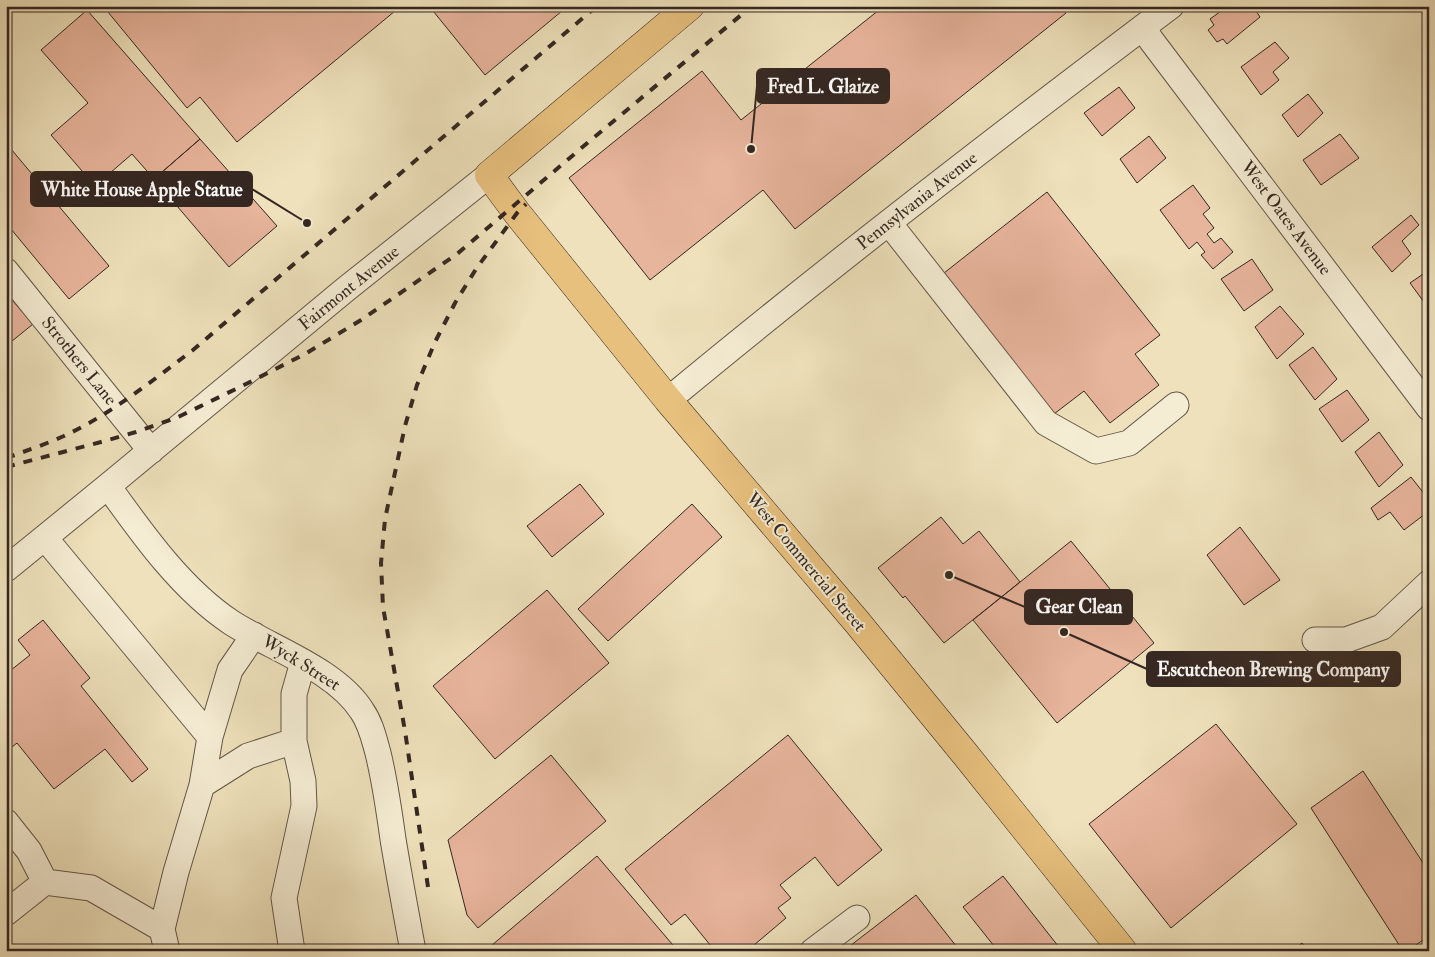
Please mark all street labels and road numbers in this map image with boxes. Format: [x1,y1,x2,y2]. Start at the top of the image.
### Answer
street label: Pennsylvania Avenue [852,146,982,255]
street label: West Oates Avenue [1235,155,1337,280]
street label: Fairmont Avenue [294,240,404,336]
street label: Strothers Lane [36,312,122,411]
street label: West Commercial Street [740,487,871,637]
street label: Wyck Street [257,629,345,696]

